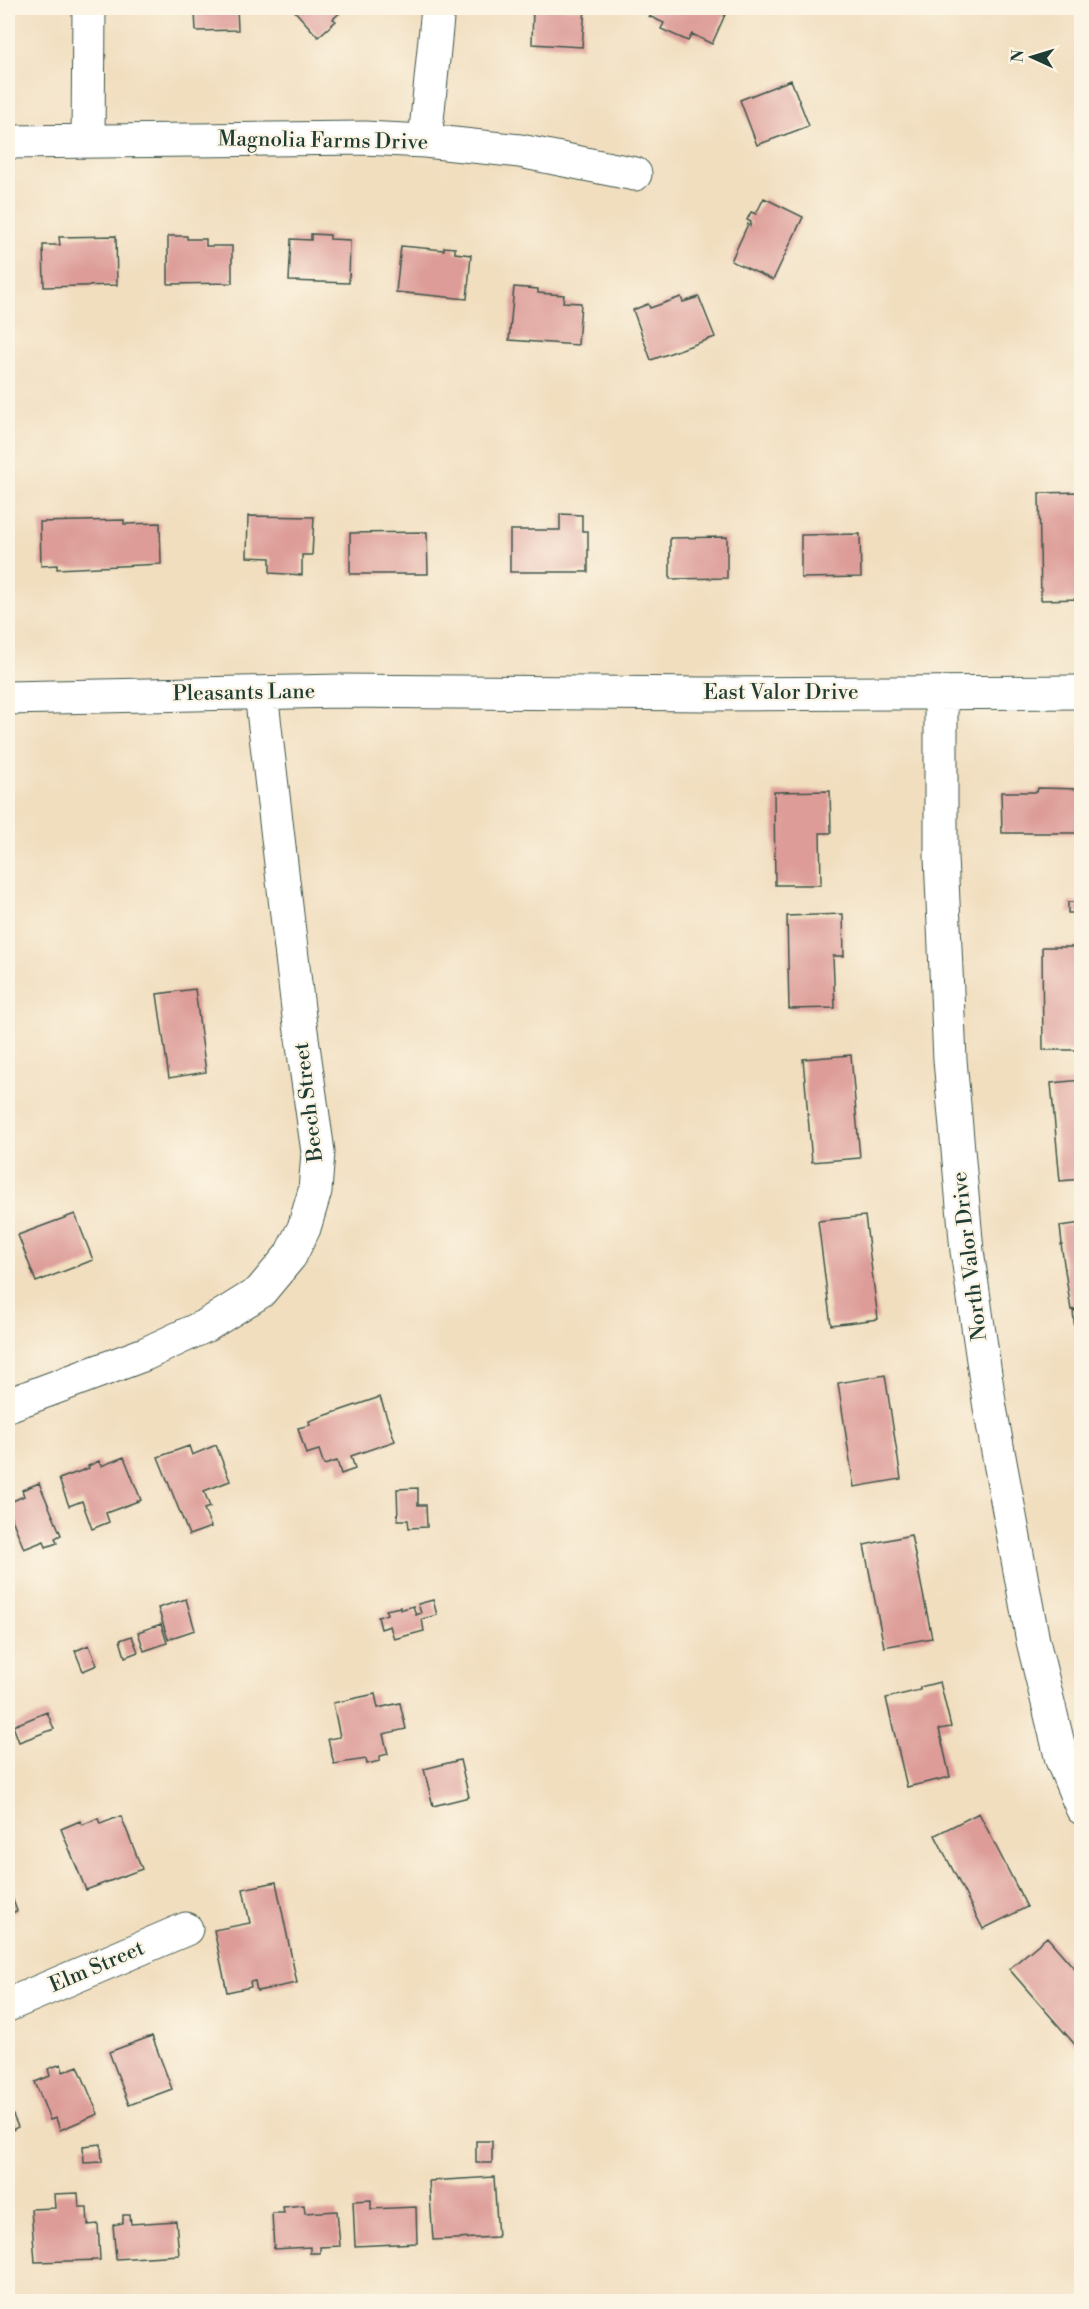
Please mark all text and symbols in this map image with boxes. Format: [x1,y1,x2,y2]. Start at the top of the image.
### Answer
north arrow [1002,27,1062,87]
text: N [1008,49,1028,63]
street label: Magnolia Farms Drive [218,126,428,156]
street label: Pleasants Lane [172,679,316,707]
street label: East Valor Drive [703,680,859,706]
street label: Beech Street [289,1040,329,1164]
street label: North Valor Drive [947,1170,993,1342]
street label: Elm Street [46,1935,149,1999]

